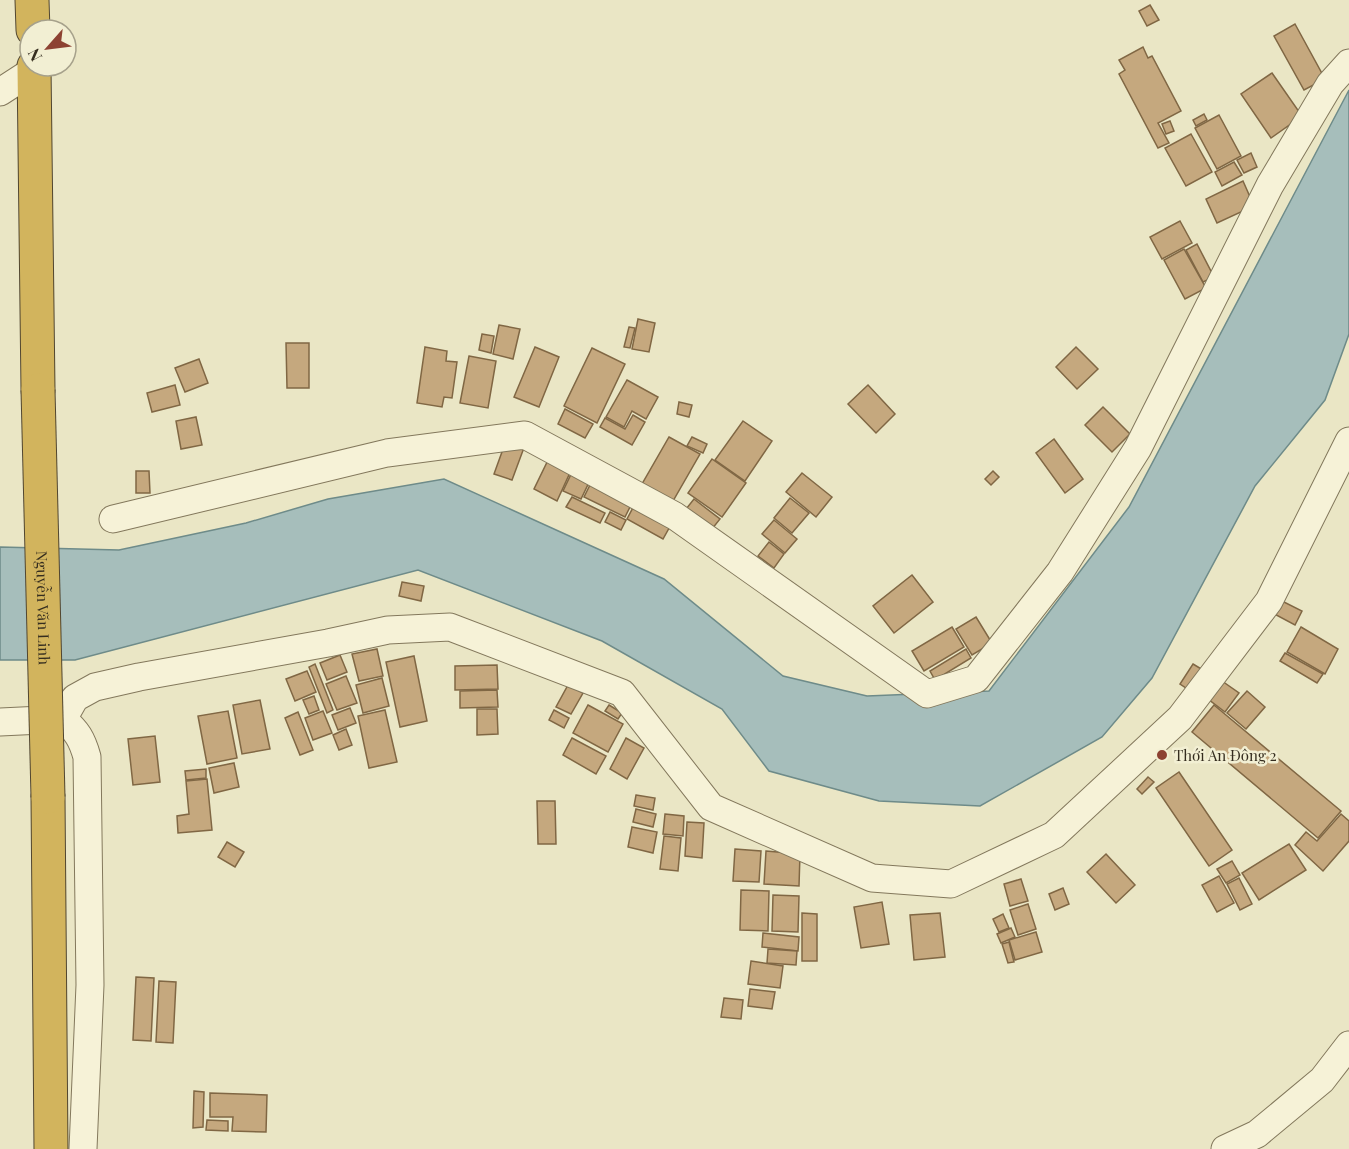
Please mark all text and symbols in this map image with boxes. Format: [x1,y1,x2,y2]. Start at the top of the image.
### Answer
north arrow [18,18,78,78]
text: N [22,45,46,65]
street label: Nguyễn Văn Linh [32,551,55,665]
place label: Thới An Đông 2 [1174,745,1277,765]
marker: Thới An Đông 2 [1155,748,1169,762]

